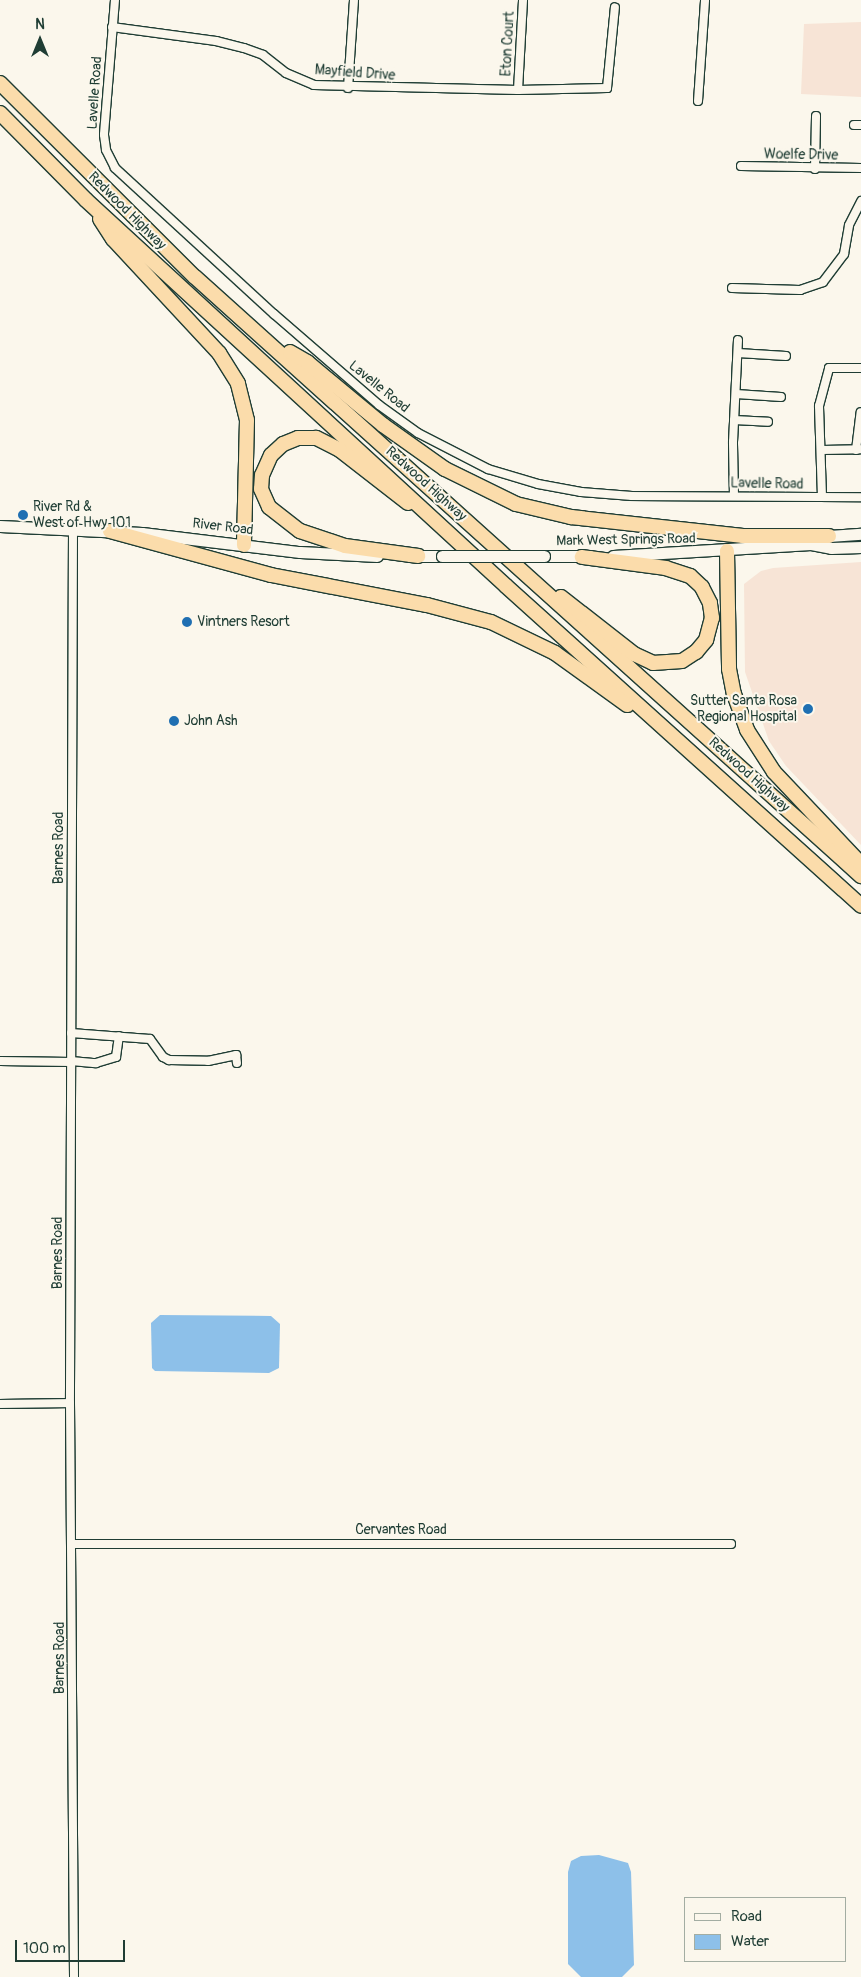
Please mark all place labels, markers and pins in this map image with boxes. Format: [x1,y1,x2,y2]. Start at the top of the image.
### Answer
place label: River Rd & West of Hwy 101 [33,499,131,532]
marker: River Rd & West of Hwy 101 [17,509,29,521]
place label: Vintners Resort [197,614,290,630]
marker: Vintners Resort [181,616,193,628]
place label: Sutter Santa Rosa Regional Hospital [690,693,797,726]
marker: Sutter Santa Rosa Regional Hospital [801,702,815,716]
place label: John Ash [184,713,238,729]
marker: John Ash [168,715,180,727]

